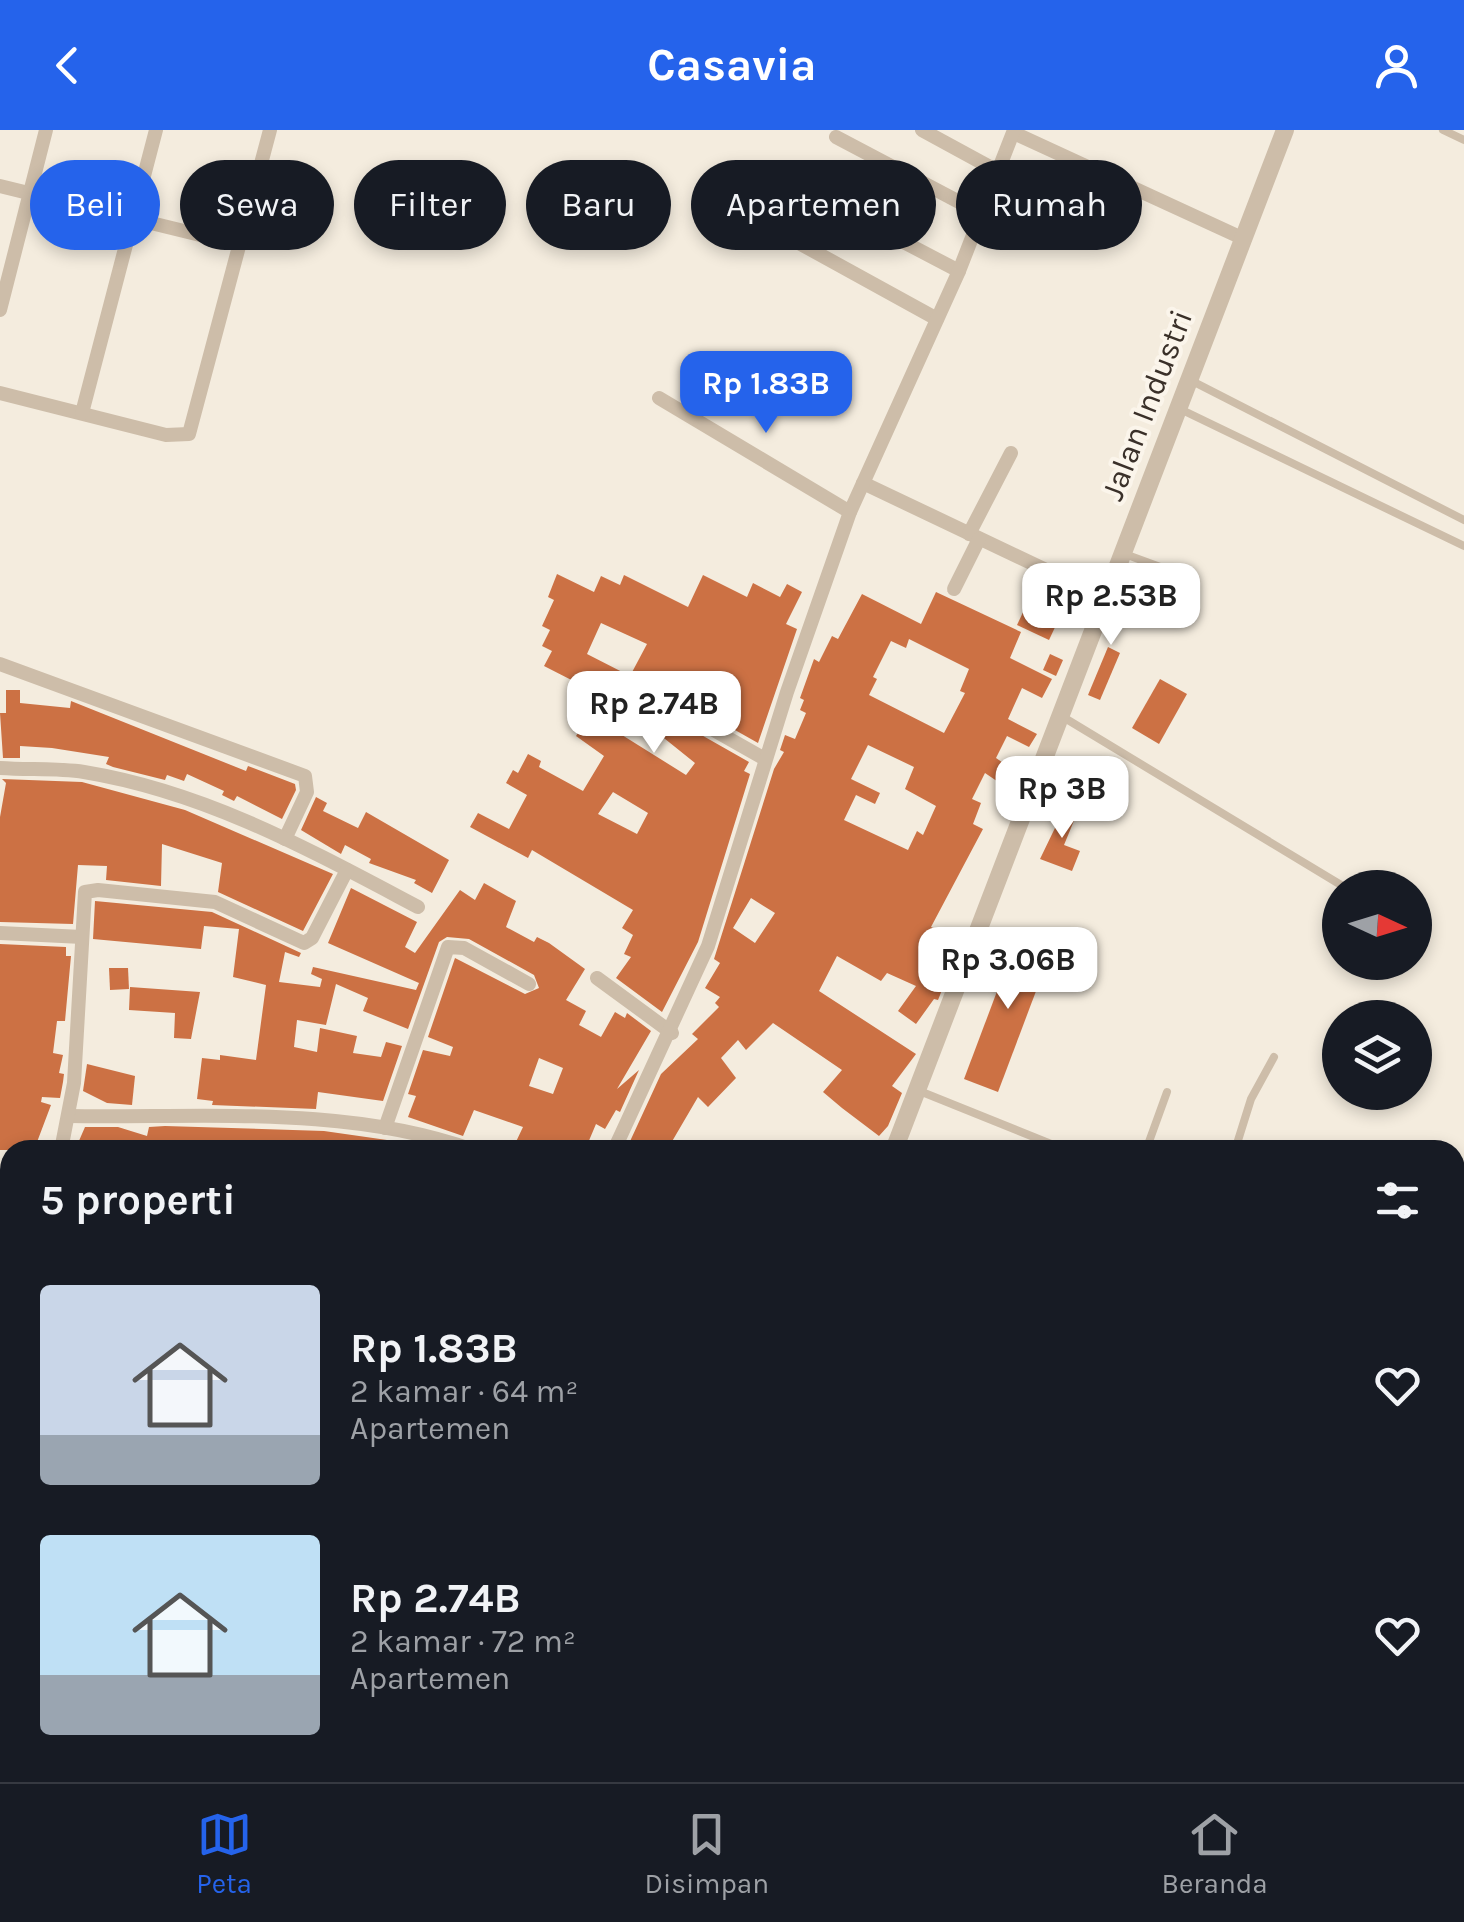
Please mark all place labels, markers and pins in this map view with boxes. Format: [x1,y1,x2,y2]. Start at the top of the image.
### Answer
pin: Rp 1.83B [663,351,869,436]
pin: Rp 2.53B [1008,563,1214,648]
pin: Rp 2.74B [551,671,757,756]
pin: Rp 3B [992,756,1132,841]
pin: Rp 3.06B [905,927,1111,1012]

